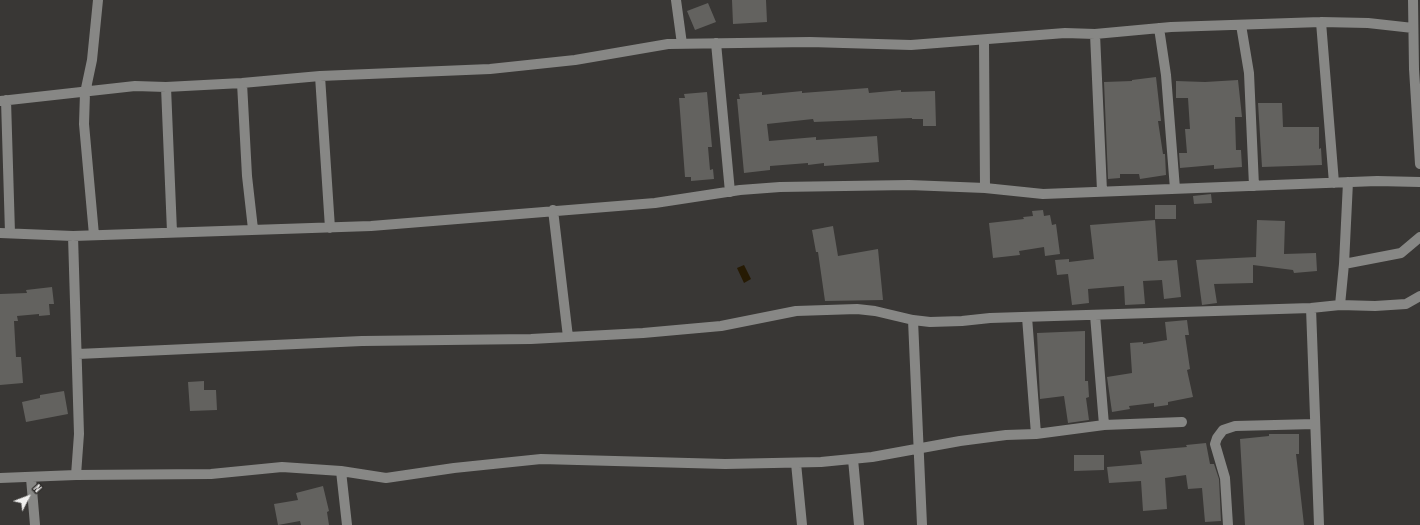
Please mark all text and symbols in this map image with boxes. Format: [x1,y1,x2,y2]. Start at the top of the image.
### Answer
north arrow [8,477,48,517]
text: N [30,482,44,495]

